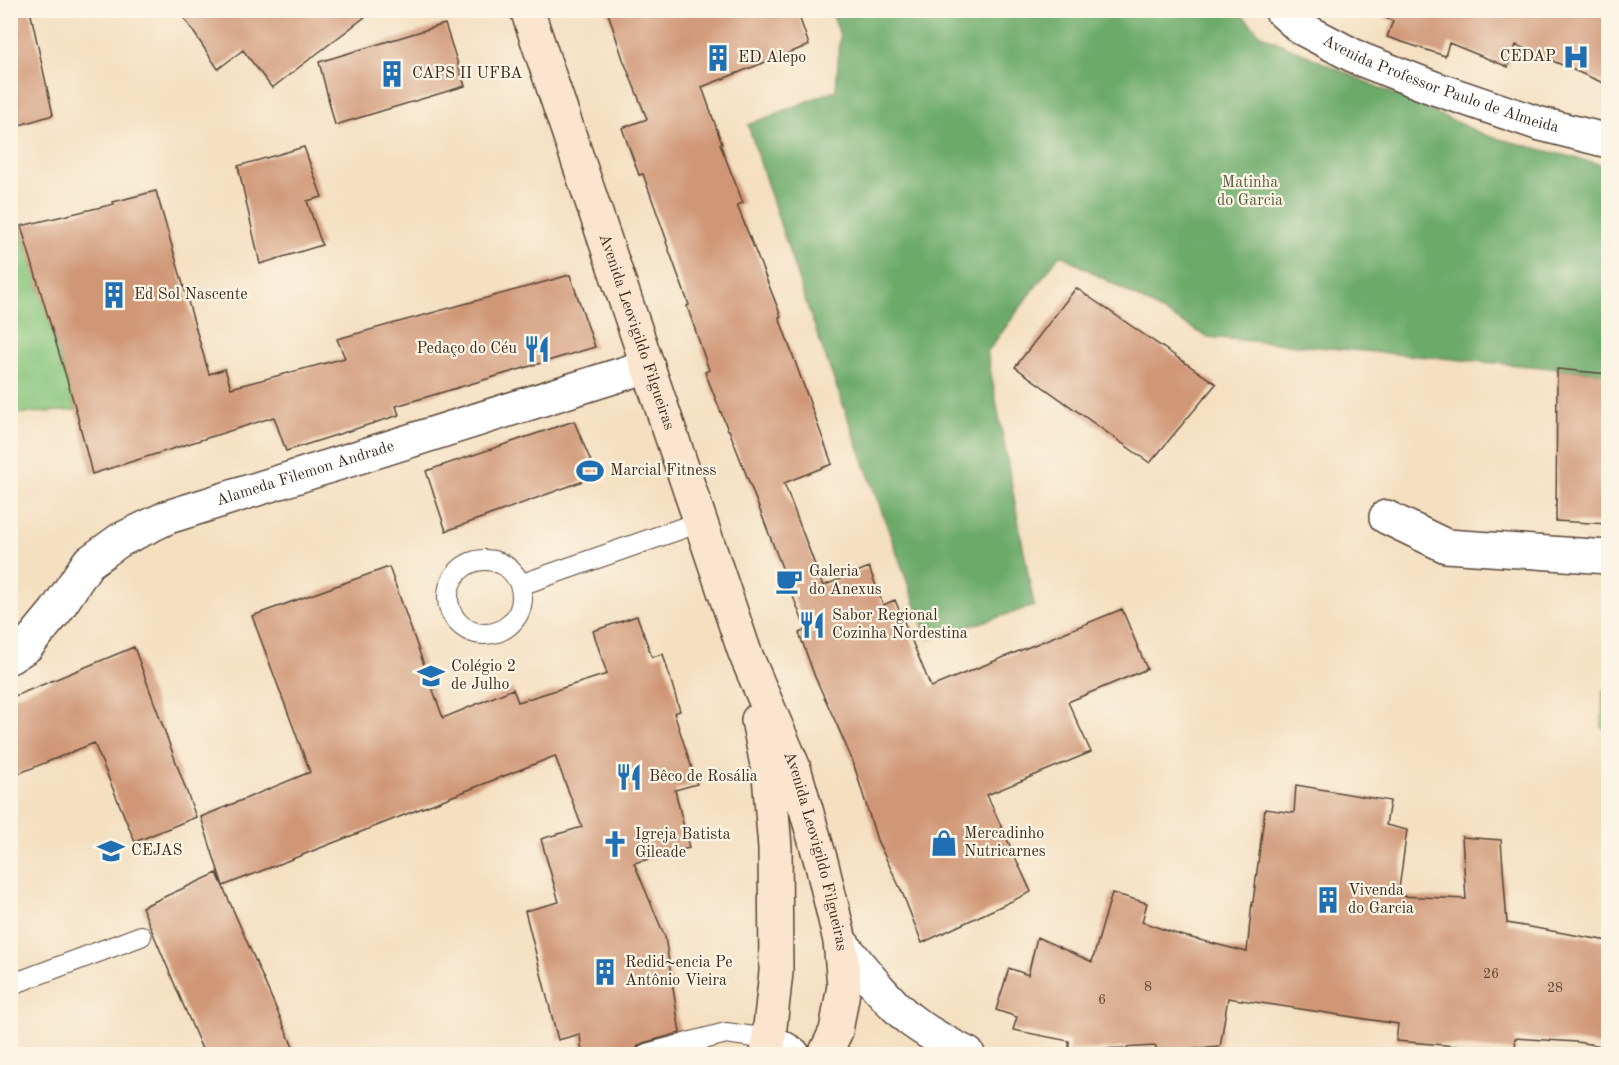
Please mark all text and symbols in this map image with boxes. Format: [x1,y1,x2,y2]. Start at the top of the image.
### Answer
street label: Avenida Professor Paulo de Almeida [1320,33,1560,136]
hospital icon: CEDAP [1561,42,1591,72]
building icon: ED Alepo [703,43,733,73]
place label: CEDAP [1500,49,1556,65]
place label: ED Alepo [738,50,806,66]
building icon: CAPS II UFBA [377,59,407,89]
place label: CAPS II UFBA [412,66,522,82]
park label: Matinha do Garcia [1217,175,1283,209]
street label: Avenida Leovigildo Filgueiras [596,232,677,432]
building icon: Ed Sol Nascente [99,280,129,310]
place label: Ed Sol Nascente [134,287,248,303]
restaurant icon: Pedaço do Céu [522,334,552,364]
place label: Pedaço do Céu [417,341,517,357]
street label: Alameda Filemon Andrade [215,438,396,509]
sports icon: Marcial Fitness [575,456,605,486]
place label: Marcial Fitness [610,463,717,479]
place label: Galeria do Anexus [809,564,882,598]
cafe icon: Galeria do Anexus [774,566,804,596]
place label: Sabor Regional Cozinha Nordestina [832,608,968,642]
restaurant icon: Sabor Regional Cozinha Nordestina [797,610,827,640]
place label: Colégio 2 de Julho [451,659,516,693]
school or university icon: Colégio 2 de Julho [416,661,446,691]
street label: Avenida Leovigildo Filgueiras [780,749,849,952]
restaurant icon: Bêco de Rosália [614,762,644,792]
place label: Bêco de Rosália [649,769,758,785]
place label: Mercadinho Nutricarnes [964,826,1046,860]
place label: Igreja Batista Gileade [635,827,731,861]
shop icon: Mercadinho Nutricarnes [929,828,959,858]
church icon: Igreja Batista Gileade [600,829,630,859]
school or university icon: CEJAS [96,836,126,866]
place label: CEJAS [131,843,183,859]
place label: Vivenda do Garcia [1348,883,1414,917]
building icon: Vivenda do Garcia [1313,885,1343,915]
place label: Redid~encia Pe Antônio Vieira [625,955,733,989]
building icon: Redid~encia Pe Antônio Vieira [590,957,620,987]
house number: 26 [1483,967,1499,981]
house number: 8 [1144,980,1152,994]
house number: 28 [1547,981,1563,995]
house number: 6 [1098,993,1106,1007]

